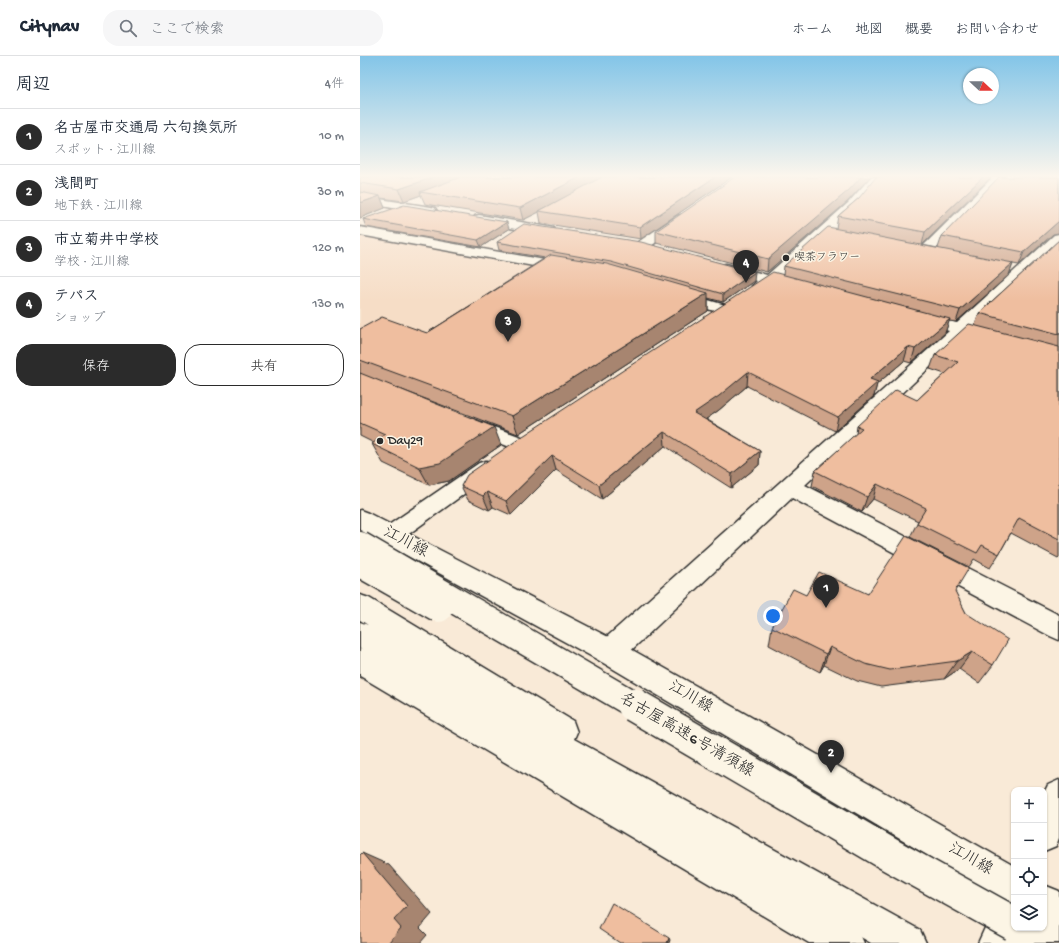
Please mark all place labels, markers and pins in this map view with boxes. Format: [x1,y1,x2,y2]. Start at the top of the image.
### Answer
pin: 4 [733,250,759,283]
place label: 喫茶フラワー [794,251,860,264]
marker: 喫茶フラワー [781,253,791,263]
pin: 3 [495,309,521,342]
place label: Day29 [387,434,423,449]
marker: Day29 [375,436,385,446]
pin: 1 [813,575,839,608]
pin: 2 [818,740,844,773]

